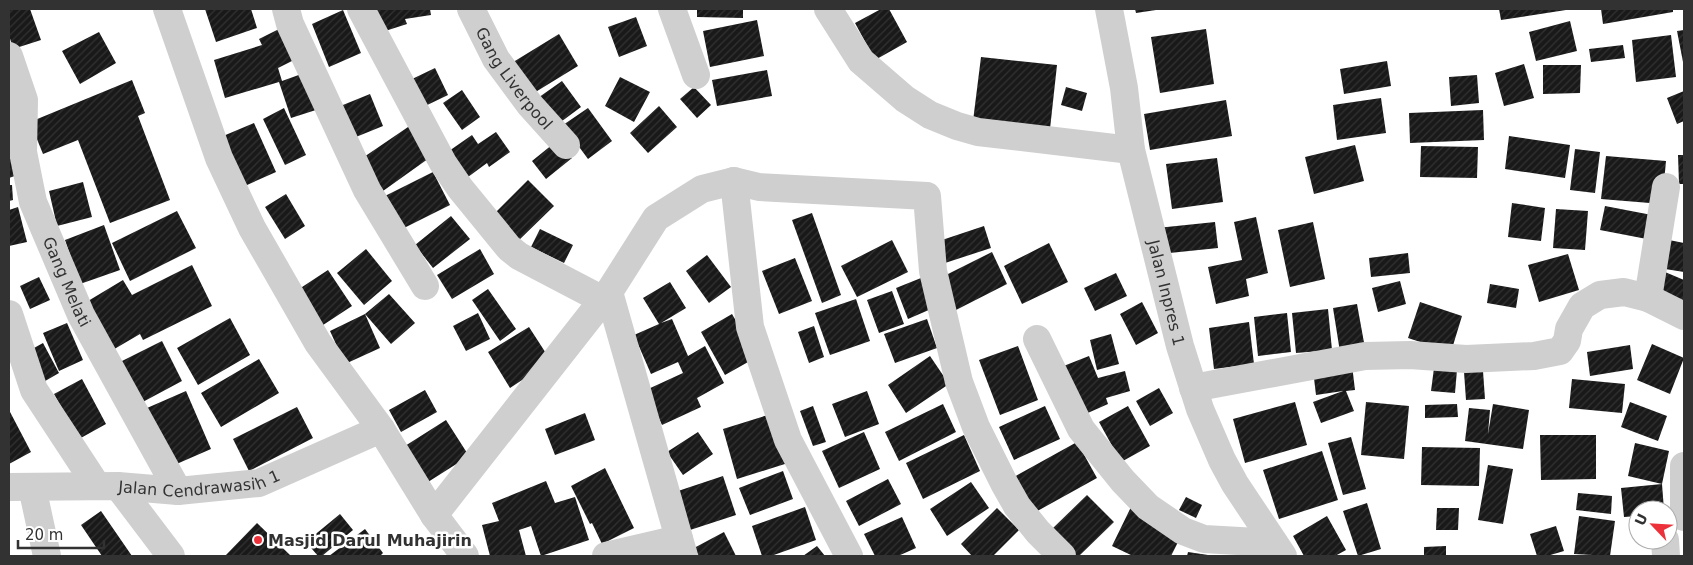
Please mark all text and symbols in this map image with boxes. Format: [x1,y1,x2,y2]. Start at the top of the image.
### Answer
street label: Gang Liverpool [472,24,557,133]
street label: Gang Melati [39,234,95,330]
street label: Jalan Inpres 1 [1144,237,1189,348]
street label: Jalan Cendrawasih 1 [117,465,283,501]
north arrow [1628,500,1678,550]
text: U [1632,511,1651,528]
scale bar [18,518,104,550]
text: 20 m [25,526,63,544]
place label: Masjid Darul Muhajirin [268,531,472,550]
marker: Masjid Darul Muhajirin [252,534,264,546]

